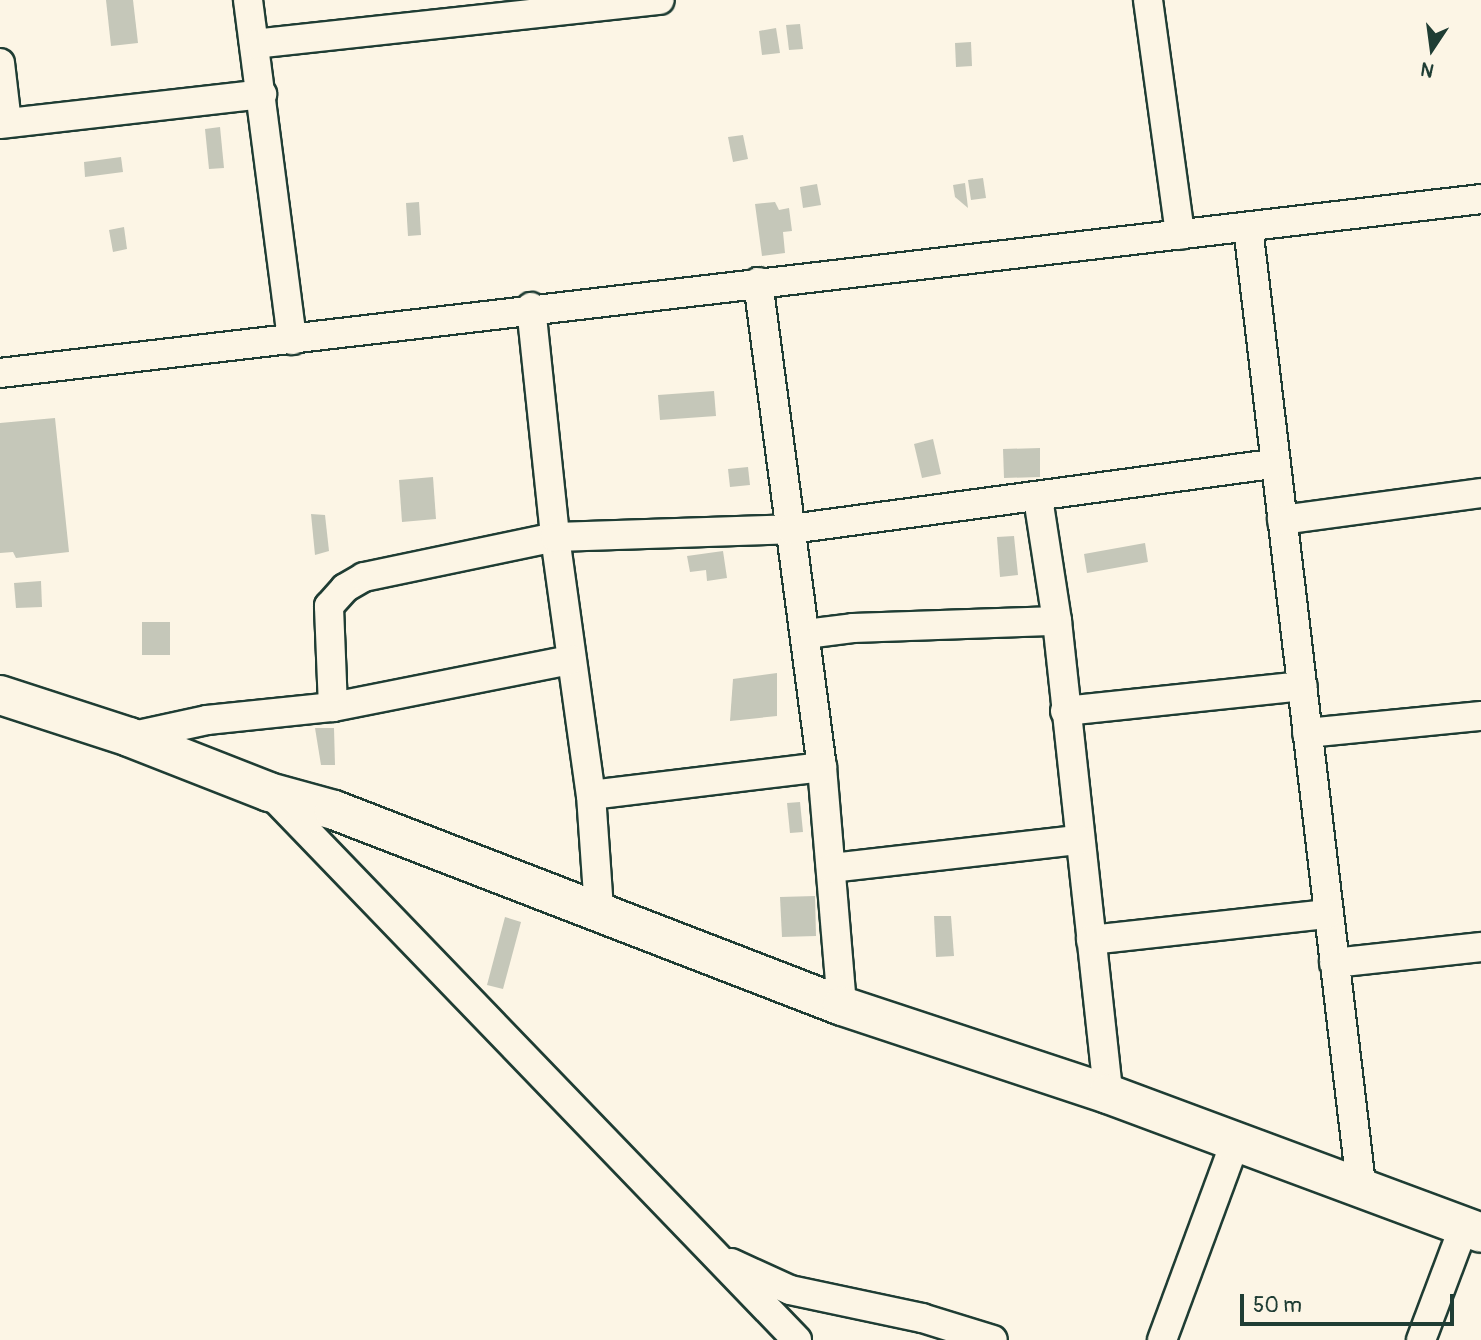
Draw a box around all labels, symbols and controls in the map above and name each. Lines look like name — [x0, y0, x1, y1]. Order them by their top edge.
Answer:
north arrow — [1397, 14, 1467, 84]
text: N — [1418, 56, 1436, 83]
scale bar — [1243, 1280, 1456, 1324]
text: 50 m — [1253, 1292, 1302, 1319]

